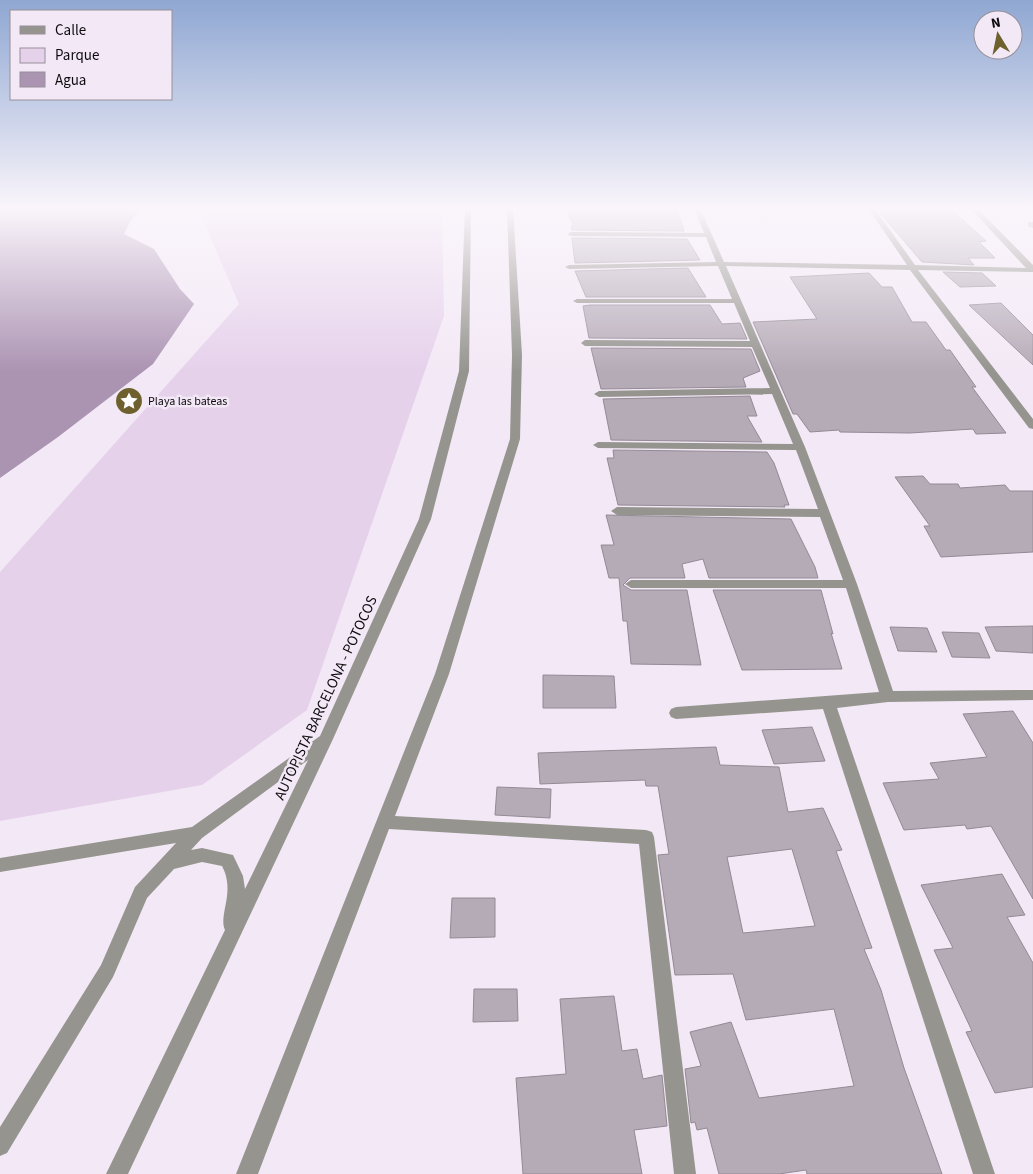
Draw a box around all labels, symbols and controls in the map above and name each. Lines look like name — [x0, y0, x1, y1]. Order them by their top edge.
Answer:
legend — [10, 10, 172, 100]
north arrow — [973, 10, 1023, 60]
text: N — [990, 13, 1002, 34]
text: Calle — [55, 20, 86, 41]
text: Parque — [55, 45, 99, 66]
text: Agua — [55, 70, 86, 91]
place icon: Playa las bateas — [114, 386, 144, 416]
place label: Playa las bateas — [148, 393, 227, 410]
street label: AUTOPISTA BARCELONA - POTOCOS — [269, 592, 383, 804]

